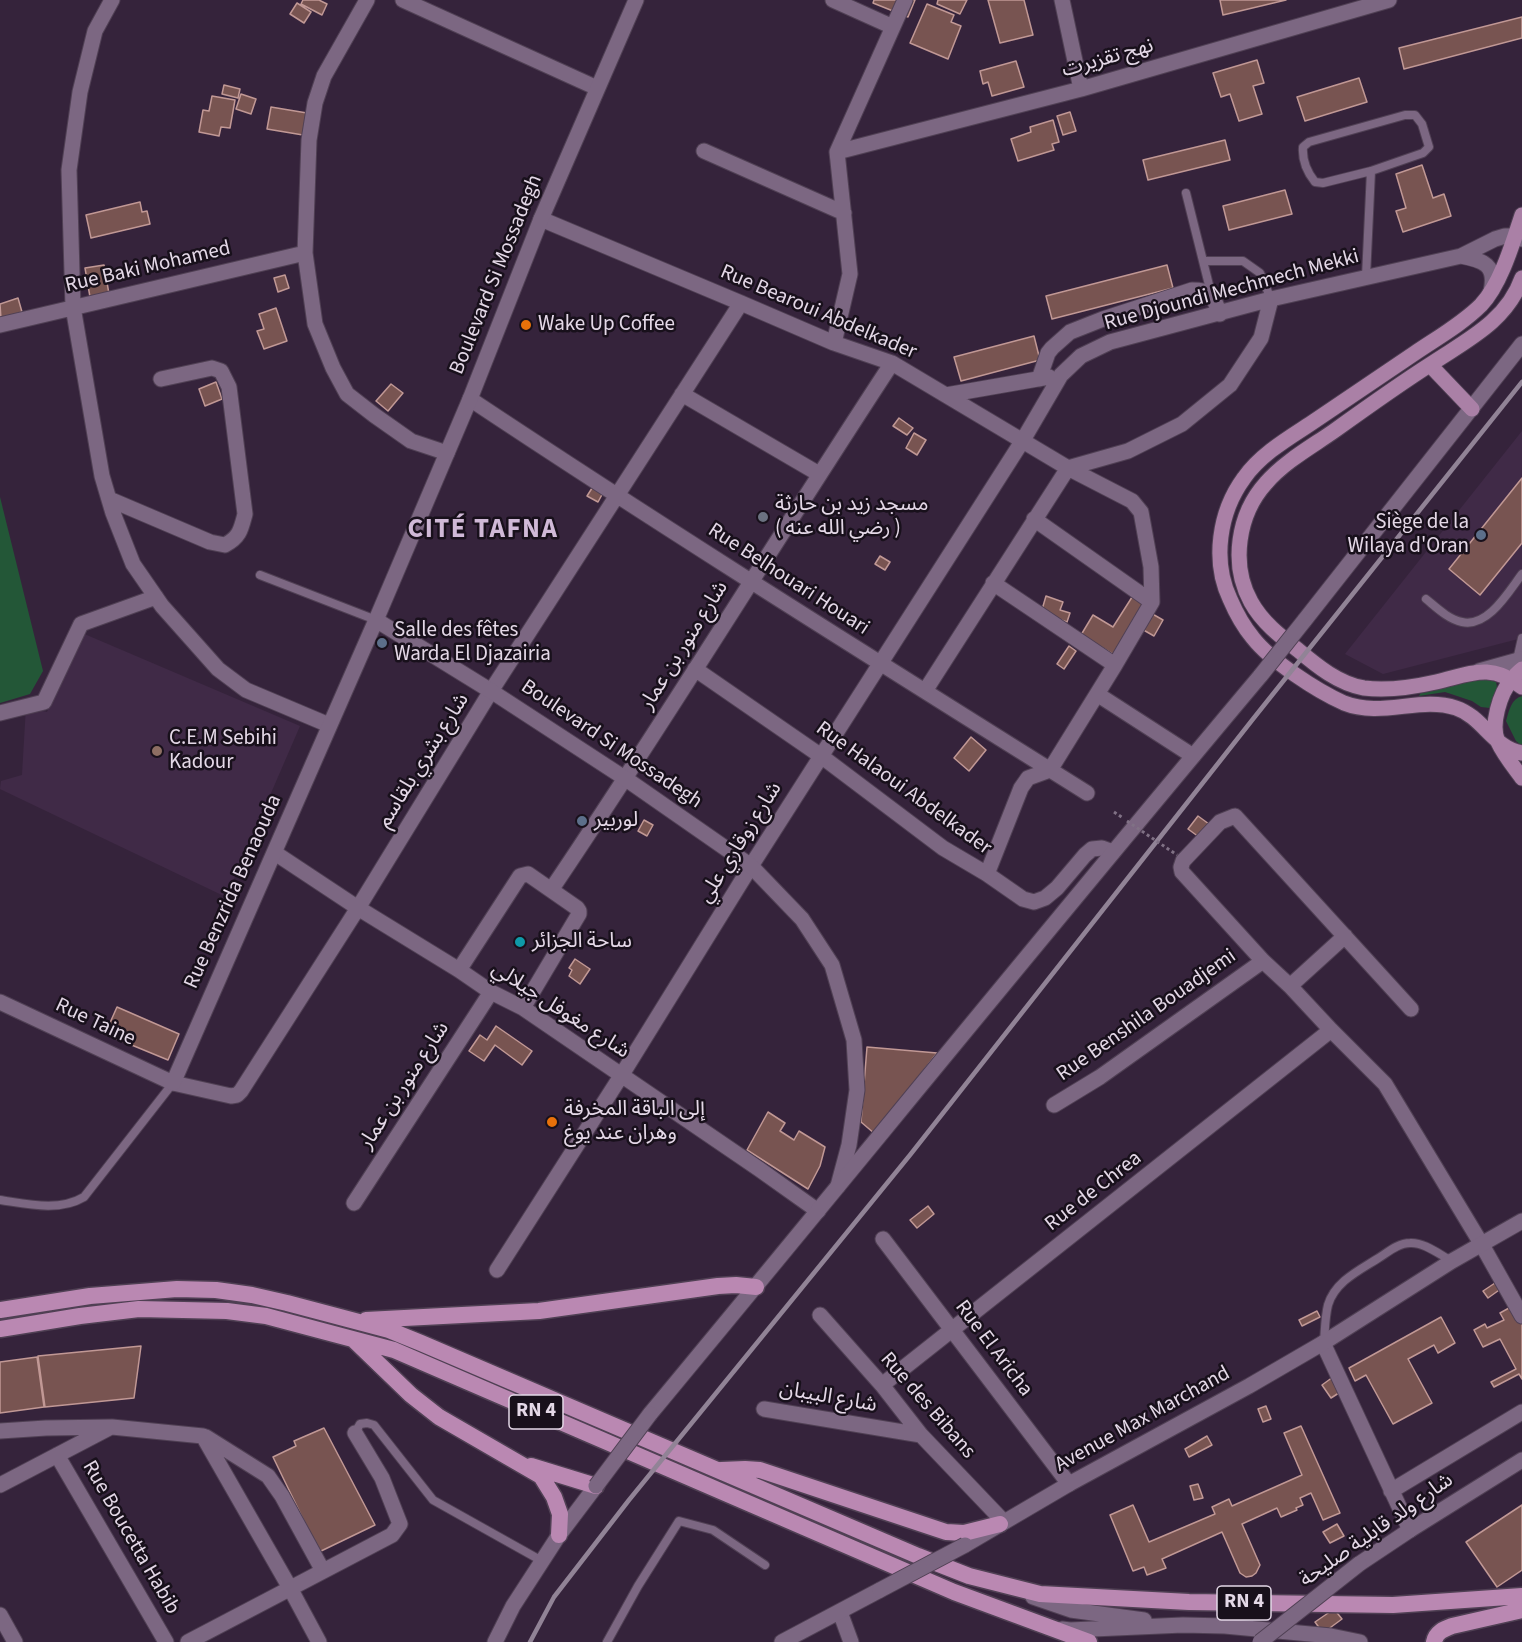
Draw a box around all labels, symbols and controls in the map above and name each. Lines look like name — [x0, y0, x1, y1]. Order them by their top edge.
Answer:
street label: نهج تقزيرت — [1059, 34, 1157, 84]
street label: Boulevard Si Mossadegh — [445, 171, 549, 379]
street label: Rue Baki Mohamed — [63, 237, 233, 299]
street label: Rue Djoundi Mechmech Mekki — [1102, 245, 1362, 337]
street label: Rue Bearoui Abdelkader — [716, 260, 920, 366]
place label: Wake Up Coffee — [538, 312, 675, 338]
marker: Wake Up Coffee — [519, 318, 533, 332]
place label: مسجد زيد بن حارثة ( رضي الله عنه ) — [775, 492, 929, 542]
marker: مسجد زيد بن حارثة ( رضي الله عنه ) — [756, 510, 770, 524]
place label: Siège de la Wilaya d'Oran — [1348, 510, 1469, 560]
district label: CITÉ TAFNA — [407, 515, 559, 547]
street label: Rue Belhouari Houari — [703, 518, 873, 642]
marker: Siège de la Wilaya d'Oran — [1474, 528, 1488, 542]
street label: شارع منور بن عمار — [635, 577, 735, 715]
place label: Salle des fêtes Warda El Djazairia — [394, 618, 551, 668]
marker: Salle des fêtes Warda El Djazairia — [375, 636, 389, 650]
street label: Boulevard Si Mossadegh — [516, 675, 706, 815]
street label: شارع بشري بلقاسم — [373, 689, 475, 833]
street label: Rue Halaoui Abdelkader — [810, 717, 996, 861]
place label: C.E.M Sebihi Kadour — [169, 726, 277, 776]
marker: C.E.M Sebihi Kadour — [150, 744, 164, 758]
street label: شارع زوقاري علي — [694, 778, 788, 908]
street label: Rue Benzrida Benaouda — [180, 791, 288, 993]
place label: لوربير — [594, 808, 638, 834]
marker: لوربير — [575, 814, 589, 828]
place label: ساحة الجزائر — [532, 929, 632, 955]
marker: ساحة الجزائر — [513, 935, 527, 949]
street label: Rue Benshila Bouadjemi — [1052, 944, 1242, 1088]
street label: شارع مغوفل جيلالي — [486, 957, 634, 1065]
street label: Rue Taine — [51, 994, 139, 1052]
street label: شارع منور بن عمار — [354, 1018, 456, 1154]
place label: إلى الباقة المخرفة وهران عند يوغ — [564, 1097, 705, 1147]
marker: إلى الباقة المخرفة وهران عند يوغ — [545, 1115, 559, 1129]
street label: Rue de Chrea — [1041, 1147, 1147, 1237]
street label: Rue El Aricha — [949, 1296, 1037, 1402]
street label: Rue des Bibans — [874, 1348, 980, 1464]
street label: Avenue Max Marchand — [1051, 1361, 1235, 1479]
street label: شارع البيبان — [777, 1377, 879, 1419]
road number: RN 4 — [509, 1395, 563, 1429]
street label: Rue Boucetta Habib — [76, 1457, 184, 1619]
street label: شارع ولد قابلية صليحة — [1295, 1469, 1459, 1593]
road number: RN 4 — [1217, 1586, 1271, 1620]

